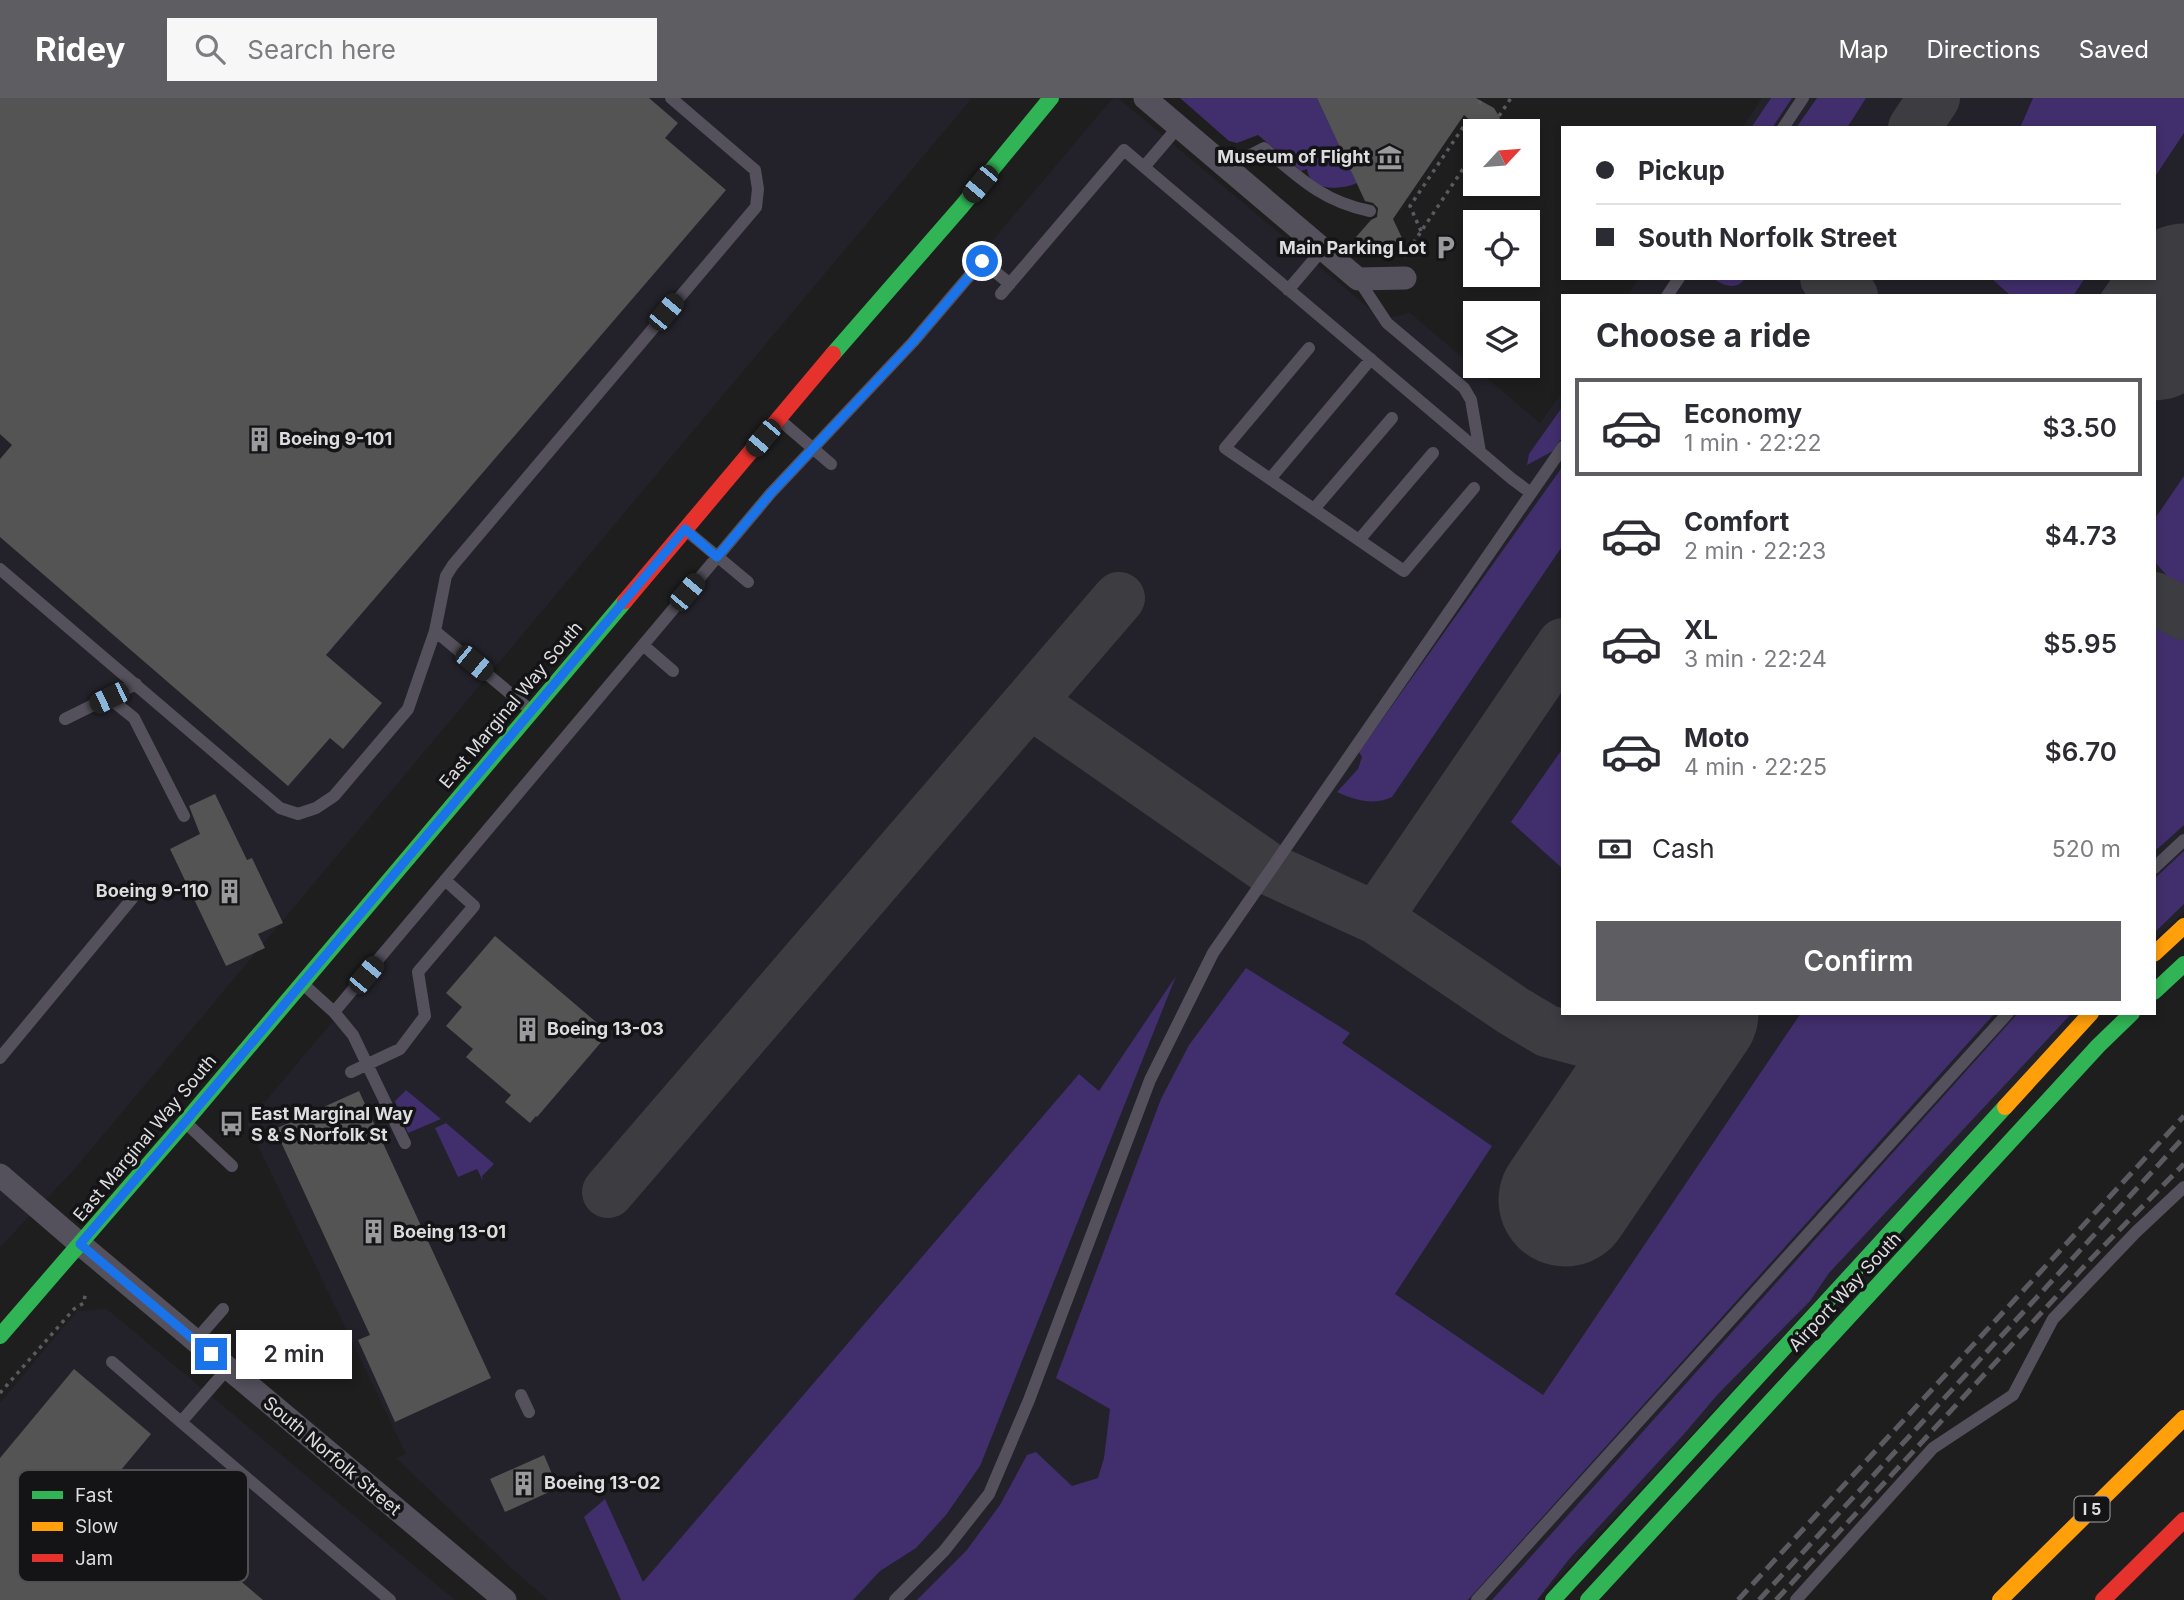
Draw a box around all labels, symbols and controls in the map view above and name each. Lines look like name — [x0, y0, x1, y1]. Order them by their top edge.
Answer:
search box — [167, 18, 657, 81]
text: Ridey — [35, 29, 125, 69]
icon: search — [191, 30, 229, 68]
text: Search here — [247, 34, 396, 65]
text: Map — [1839, 35, 1888, 64]
text: Directions — [1926, 35, 2041, 64]
text: Saved — [2079, 35, 2149, 64]
north arrow — [1463, 119, 1540, 196]
map controls — [1463, 119, 1540, 378]
museum icon: Museum of Flight — [1376, 143, 1404, 171]
place label: Museum of Flight — [1217, 146, 1370, 167]
text: Pickup — [1638, 155, 1725, 186]
car — [959, 161, 1002, 207]
button: locate — [1463, 210, 1540, 287]
text: South Norfolk Street — [1638, 222, 1897, 253]
parking icon: Main Parking Lot — [1432, 234, 1460, 262]
place label: Main Parking Lot — [1279, 237, 1426, 258]
route start — [966, 245, 998, 277]
car — [645, 289, 688, 335]
button: layers — [1463, 301, 1540, 378]
text: Choose a ride — [1596, 316, 1811, 355]
icon: car — [1600, 396, 1663, 459]
text: Economy — [1684, 398, 1802, 429]
text: $3.50 — [2043, 412, 2117, 443]
car — [742, 415, 785, 461]
building icon: Boeing 9-101 — [245, 425, 273, 453]
place label: Boeing 9-101 — [279, 428, 392, 449]
text: 1 min · 22:22 — [1684, 429, 1821, 457]
icon: car — [1600, 504, 1663, 567]
text: Comfort — [1684, 506, 1789, 537]
text: $4.73 — [2045, 520, 2117, 551]
text: 2 min · 22:23 — [1684, 537, 1826, 565]
car — [666, 569, 709, 615]
icon: car — [1600, 612, 1663, 675]
text: XL — [1684, 614, 1718, 645]
street label: East Marginal Way South — [435, 617, 587, 792]
text: $5.95 — [2043, 628, 2117, 659]
car — [452, 642, 497, 684]
text: 3 min · 22:24 — [1684, 645, 1827, 673]
car — [86, 679, 133, 717]
icon: car — [1600, 720, 1663, 783]
text: Moto — [1684, 722, 1749, 753]
text: $6.70 — [2045, 736, 2117, 767]
text: 4 min · 22:25 — [1684, 753, 1827, 781]
icon: cash — [1596, 830, 1634, 868]
text: Cash — [1652, 833, 1715, 864]
text: 520 m — [2052, 835, 2121, 863]
building icon: Boeing 9-110 — [215, 877, 243, 905]
place label: Boeing 9-110 — [96, 880, 209, 901]
button: Confirm — [1596, 921, 2121, 1001]
car — [345, 952, 388, 998]
building icon: Boeing 13-03 — [513, 1015, 541, 1043]
place label: Boeing 13-03 — [547, 1018, 664, 1039]
street label: East Marginal Way South — [69, 1050, 221, 1225]
place label: East Marginal Way S & S Norfolk St — [251, 1103, 413, 1145]
bus stop icon: East Marginal Way S & S Norfolk St — [217, 1110, 245, 1138]
building icon: Boeing 13-01 — [359, 1218, 387, 1246]
place label: Boeing 13-01 — [393, 1221, 506, 1242]
street label: Airport Way South — [1784, 1228, 1905, 1356]
callout: 2 min — [235, 1330, 351, 1378]
route end — [195, 1338, 227, 1370]
text: 2 min — [264, 1340, 324, 1368]
street label: South Norfolk Street — [259, 1392, 405, 1519]
building icon: Boeing 13-02 — [510, 1469, 538, 1497]
legend — [18, 1470, 248, 1582]
place label: Boeing 13-02 — [544, 1472, 661, 1493]
text: Fast — [75, 1484, 113, 1507]
road number: I 5 — [2074, 1497, 2110, 1522]
text: Slow — [75, 1515, 118, 1538]
text: Jam — [75, 1547, 113, 1570]

